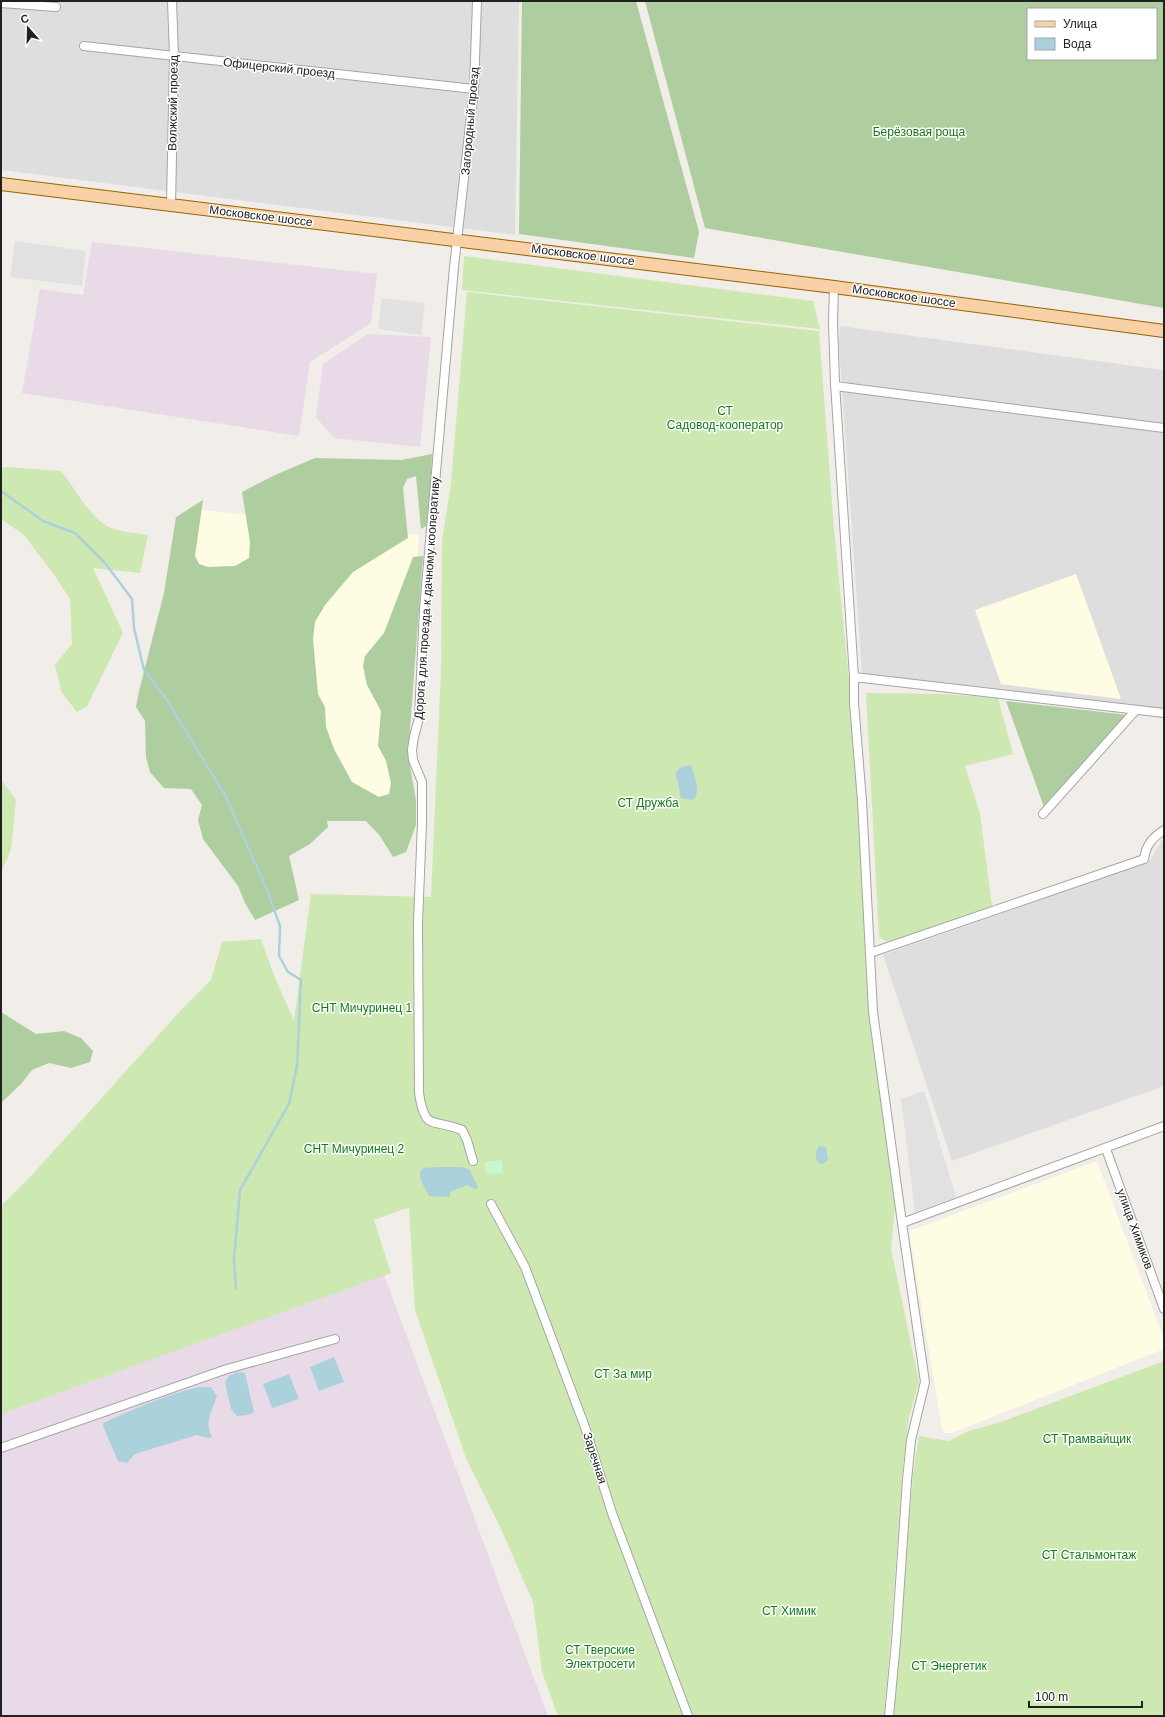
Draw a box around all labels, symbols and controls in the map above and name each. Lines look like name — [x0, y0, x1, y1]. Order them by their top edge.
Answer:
north arrow — [8, 8, 48, 48]
legend — [1027, 8, 1157, 60]
text: С — [19, 12, 30, 26]
text: Улица — [1063, 17, 1097, 31]
text: Вода — [1063, 37, 1091, 51]
street label: Волжский проезд — [165, 55, 181, 151]
street label: Офицерский проезд — [222, 55, 336, 81]
street label: Загородный проезд — [458, 66, 482, 176]
park label: Берёзовая роща — [873, 125, 966, 139]
street label: Московское шоссе — [208, 203, 314, 229]
street label: Московское шоссе — [530, 242, 636, 268]
street label: Московское шоссе — [851, 282, 957, 310]
park label: СТ Садовод-кооператор — [667, 404, 784, 432]
street label: Дорога для проезда к дачному кооперативу — [412, 476, 442, 720]
park label: СТ Дружба — [617, 796, 679, 810]
park label: СНТ Мичуринец 1 — [312, 1001, 413, 1015]
park label: СНТ Мичуринец 2 — [304, 1142, 405, 1156]
street label: улица Химиков — [1114, 1187, 1156, 1271]
park label: СТ За мир — [594, 1367, 652, 1381]
street label: Заречная — [580, 1431, 610, 1485]
park label: СТ Трамвайщик — [1043, 1432, 1132, 1446]
park label: СТ Стальмонтаж — [1042, 1548, 1136, 1562]
park label: СТ Химик — [762, 1604, 817, 1618]
park label: СТ Тверские Электросети — [565, 1643, 635, 1671]
park label: СТ Энергетик — [911, 1659, 987, 1673]
scale bar — [1029, 1683, 1142, 1709]
text: 100 m — [1035, 1690, 1068, 1704]

